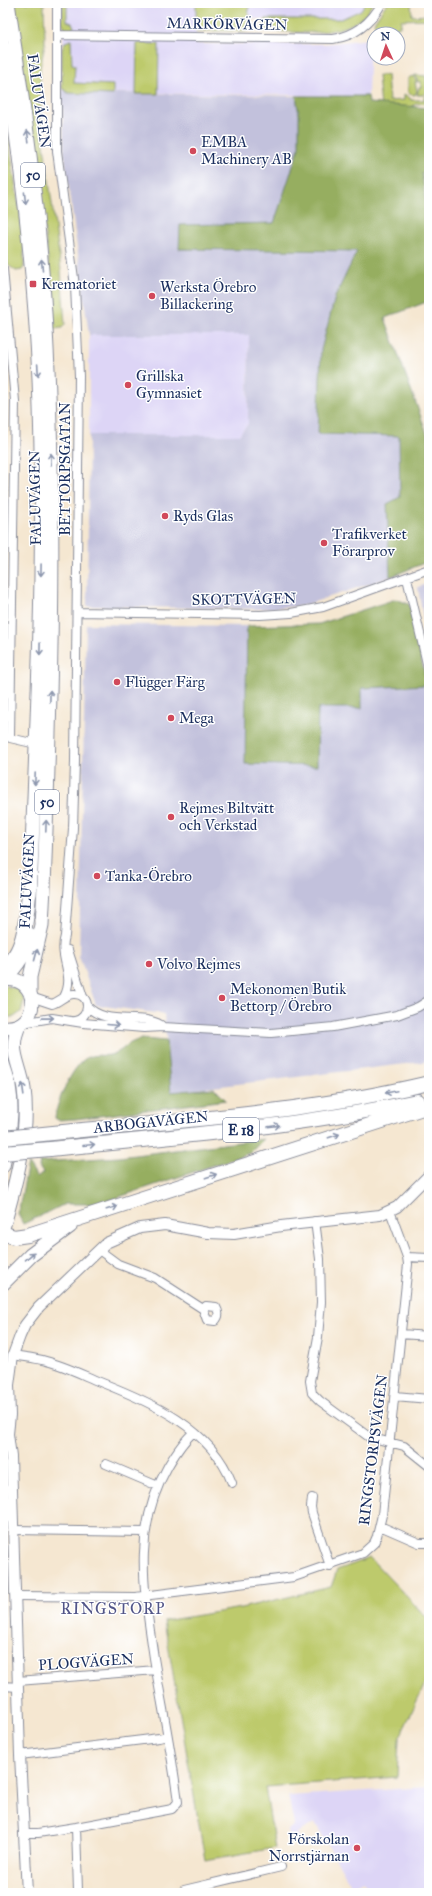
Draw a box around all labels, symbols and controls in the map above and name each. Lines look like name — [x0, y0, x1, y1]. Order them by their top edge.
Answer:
street label: MARKÖRVÄGEN — [166, 13, 288, 34]
north arrow — [366, 26, 406, 66]
text: N — [380, 30, 391, 43]
street label: FALUVÄGEN — [23, 53, 55, 150]
one-way arrow — [24, 130, 31, 143]
place label: EMBA Machinery AB — [201, 133, 292, 168]
marker: EMBA Machinery AB — [188, 146, 198, 156]
road number: 50 — [21, 163, 45, 187]
one-way arrow — [21, 191, 29, 204]
one-way arrow — [38, 259, 45, 272]
place label: Krematoriet — [41, 275, 117, 293]
place label: Werksta Örebro Billackering — [160, 277, 257, 313]
marker: Krematoriet — [28, 279, 38, 289]
marker: Werksta Örebro Billackering — [147, 291, 157, 301]
one-way arrow — [35, 363, 42, 376]
place label: Grillska Gymnasiet — [136, 367, 203, 402]
marker: Grillska Gymnasiet — [123, 380, 133, 390]
street label: BETTORPSGATAN — [56, 402, 74, 536]
street label: FALUVÄGEN — [25, 450, 45, 546]
one-way arrow — [47, 453, 55, 466]
place label: Ryds Glas — [173, 507, 233, 525]
marker: Ryds Glas — [160, 511, 170, 521]
place label: Trafikverket Förarprov — [332, 525, 407, 560]
marker: Trafikverket Förarprov — [319, 538, 329, 548]
one-way arrow — [37, 563, 45, 576]
street label: SKOTTVÄGEN — [191, 589, 297, 609]
one-way arrow — [36, 642, 43, 655]
place label: Flügger Färg — [125, 673, 206, 691]
marker: Flügger Färg — [112, 677, 122, 687]
one-way arrow — [47, 690, 54, 703]
place label: Mega — [179, 709, 215, 727]
marker: Mega — [166, 713, 176, 723]
one-way arrow — [31, 772, 39, 785]
road number: 50 — [35, 790, 59, 814]
place label: Rejmes Biltvätt och Verkstad — [179, 799, 275, 834]
marker: Rejmes Biltvätt och Verkstad — [166, 812, 176, 822]
one-way arrow — [43, 820, 50, 833]
street label: FALUVÄGEN — [16, 833, 38, 929]
place label: Tanka-Örebro — [105, 866, 192, 885]
marker: Tanka-Örebro — [92, 871, 102, 881]
one-way arrow — [33, 949, 40, 962]
place label: Volvo Rejmes — [156, 955, 241, 973]
marker: Volvo Rejmes — [144, 959, 154, 969]
place label: Mekonomen Butik Bettorp / Örebro — [230, 980, 346, 1015]
marker: Mekonomen Butik Bettorp / Örebro — [217, 993, 227, 1003]
one-way arrow — [41, 1015, 54, 1022]
one-way arrow — [106, 1022, 119, 1029]
one-way arrow — [19, 1083, 27, 1096]
one-way arrow — [385, 1088, 398, 1096]
street label: ARBOGAVÄGEN — [92, 1107, 210, 1137]
road number: E 18 — [223, 1118, 259, 1142]
one-way arrow — [267, 1122, 280, 1130]
one-way arrow — [327, 1132, 340, 1139]
one-way arrow — [82, 1141, 95, 1149]
one-way arrow — [204, 1172, 216, 1180]
one-way arrow — [106, 1204, 119, 1211]
one-way arrow — [25, 1251, 36, 1260]
street label: RINGSTORPSVÄGEN — [355, 1373, 391, 1527]
district label: RINGSTORP — [61, 1599, 165, 1618]
street label: PLOGVÄGEN — [38, 1650, 135, 1674]
place label: Förskolan Norrstjärnan — [269, 1830, 349, 1865]
marker: Förskolan Norrstjärnan — [352, 1843, 362, 1853]

